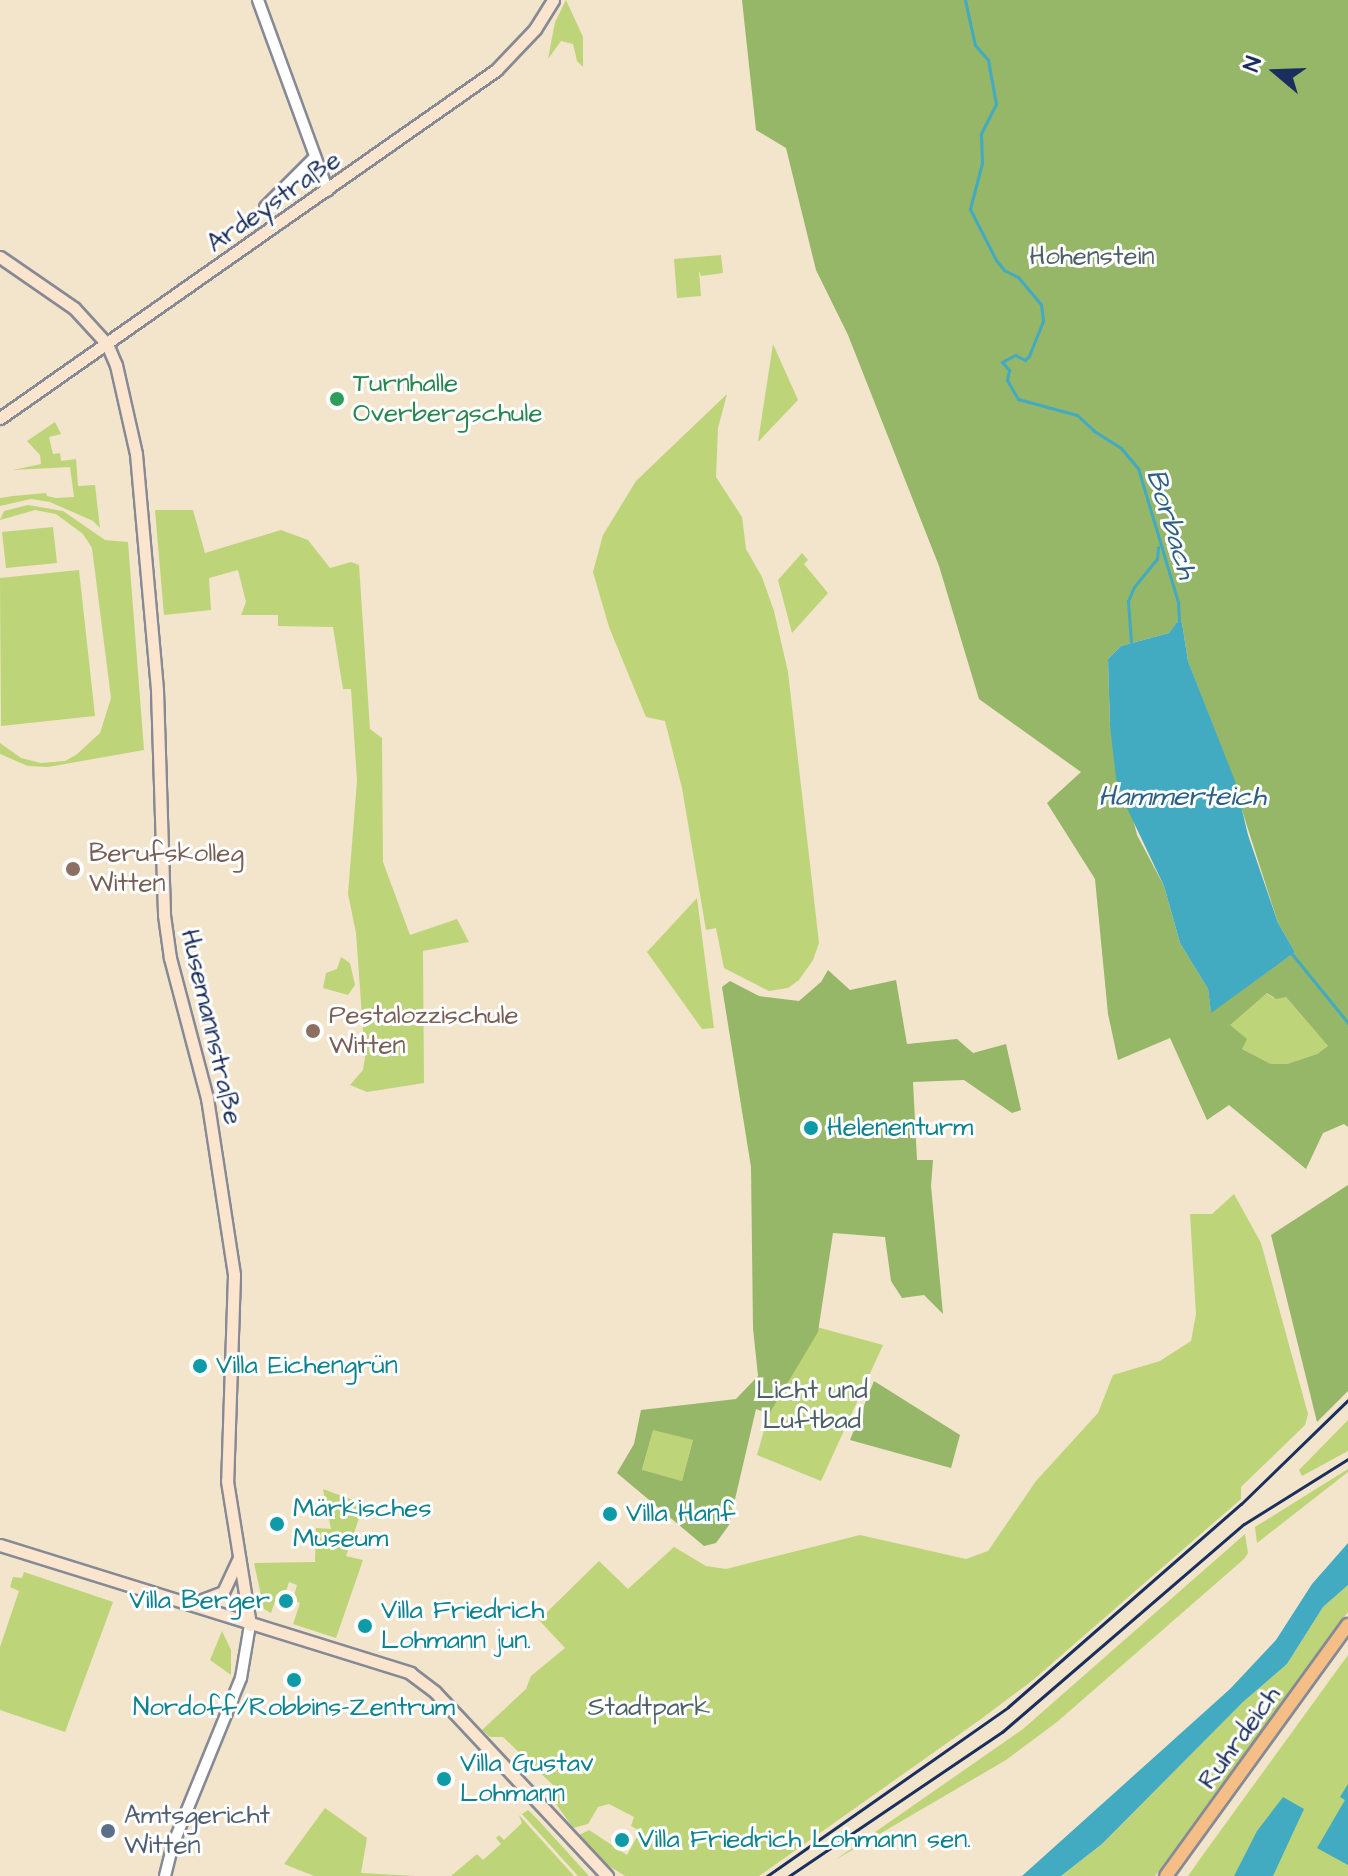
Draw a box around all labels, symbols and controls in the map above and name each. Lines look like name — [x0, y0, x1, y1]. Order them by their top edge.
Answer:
north arrow — [1236, 32, 1316, 112]
text: N — [1236, 52, 1270, 76]
street label: Ardeystraße — [201, 144, 347, 260]
park label: Hohenstein — [1030, 241, 1154, 273]
place label: Turnhalle Overbergschule — [353, 368, 542, 430]
marker: Turnhalle Overbergschule — [328, 390, 346, 408]
water label: Borbach — [1138, 465, 1204, 583]
water label: Hammerteich — [1098, 780, 1266, 814]
place label: Berufskolleg Witten — [89, 838, 244, 900]
marker: Berufskolleg Witten — [64, 860, 82, 878]
street label: Husemannstraße — [173, 926, 249, 1128]
place label: Pestalozzischule Witten — [329, 1000, 519, 1062]
marker: Pestalozzischule Witten — [304, 1022, 322, 1040]
place label: Helenenturm — [827, 1112, 973, 1144]
marker: Helenenturm — [802, 1119, 820, 1137]
place label: Villa Eichengrün — [216, 1350, 398, 1382]
marker: Villa Eichengrün — [191, 1357, 209, 1375]
park label: Licht und Luftbad — [756, 1375, 868, 1436]
place label: Märkisches Museum — [293, 1493, 431, 1554]
place label: Villa Hanf — [626, 1498, 735, 1530]
marker: Villa Hanf — [601, 1505, 619, 1523]
marker: Märkisches Museum — [268, 1515, 286, 1533]
place label: Villa Berger — [129, 1585, 270, 1617]
marker: Villa Berger — [277, 1592, 295, 1610]
place label: Villa Friedrich Lohmann jun. — [381, 1595, 544, 1656]
marker: Villa Friedrich Lohmann jun. — [356, 1617, 374, 1635]
marker: Nordoff/Robbins-Zentrum — [285, 1671, 303, 1689]
street label: Ruhrdeich — [1192, 1680, 1288, 1796]
place label: Nordoff/Robbins-Zentrum — [133, 1692, 455, 1724]
park label: Stadtpark — [588, 1692, 710, 1724]
place label: Villa Gustav Lohmann — [460, 1748, 594, 1810]
marker: Villa Gustav Lohmann — [435, 1770, 453, 1788]
place label: Amtsgericht Witten — [124, 1800, 270, 1862]
marker: Amtsgericht Witten — [99, 1822, 117, 1840]
place label: Villa Friedrich Lohmann sen. — [638, 1824, 971, 1856]
marker: Villa Friedrich Lohmann sen. — [613, 1831, 631, 1849]

